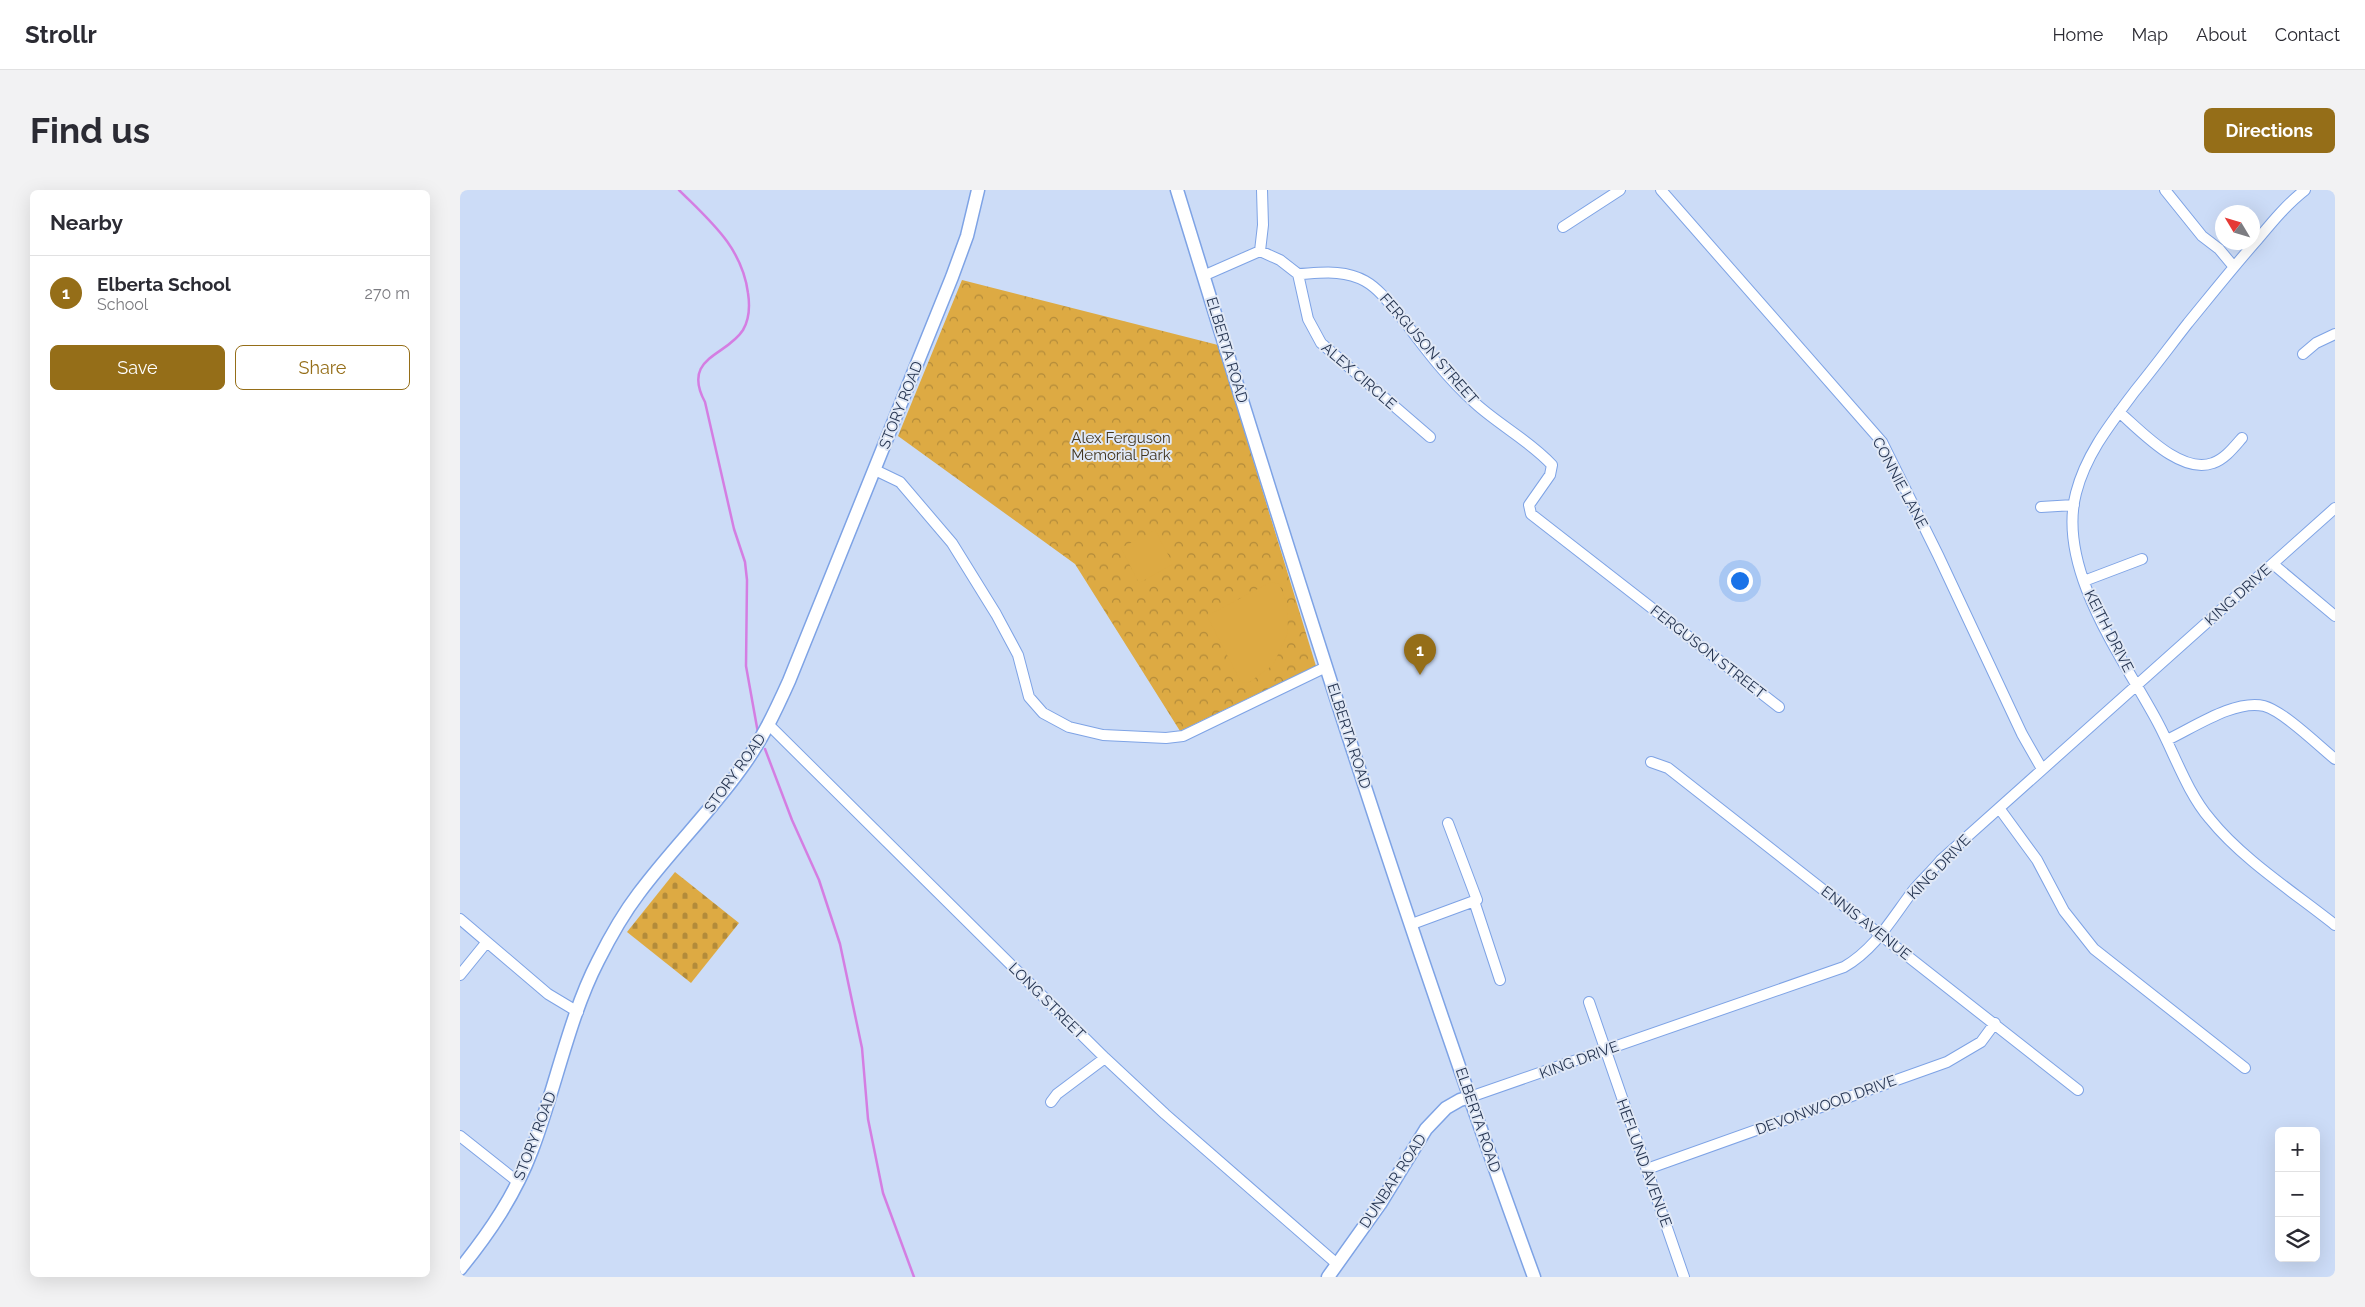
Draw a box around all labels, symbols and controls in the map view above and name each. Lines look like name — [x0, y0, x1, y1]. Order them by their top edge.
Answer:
text: Strollr — [25, 20, 97, 49]
text: Home — [2052, 24, 2103, 45]
text: Map — [2131, 24, 2168, 45]
text: About — [2196, 24, 2247, 45]
text: Contact — [2275, 24, 2340, 45]
button: Directions — [2204, 108, 2335, 153]
text: Find us — [30, 110, 150, 151]
north arrow — [2215, 205, 2260, 250]
text: Nearby — [50, 210, 123, 235]
text: Elberta School — [97, 273, 231, 295]
text: 1 — [62, 284, 70, 303]
text: 270 m — [365, 284, 410, 303]
street label: FERGUSON STREET — [1376, 290, 1482, 408]
text: School — [97, 295, 148, 314]
street label: ELBERTA ROAD — [1202, 295, 1252, 405]
street label: ALEX CIRCLE — [1318, 339, 1400, 413]
button: Save — [50, 345, 225, 390]
button: Share — [235, 345, 410, 390]
street label: STORY ROAD — [875, 358, 927, 452]
park label: Alex Ferguson Memorial Park — [1071, 429, 1171, 464]
street label: CONNIE LANE — [1868, 434, 1932, 532]
street label: KING DRIVE — [2201, 561, 2275, 629]
your location — [1727, 568, 1753, 594]
street label: KEITH DRIVE — [2081, 587, 2137, 675]
street label: FERGUSON STREET — [1647, 601, 1769, 703]
pin: 1 — [1404, 634, 1436, 675]
street label: ELBERTA ROAD — [1323, 681, 1375, 791]
street label: STORY ROAD — [700, 730, 770, 816]
street label: KING DRIVE — [1904, 831, 1974, 903]
street label: ENNIS AVENUE — [1817, 882, 1915, 964]
street label: LONG STREET — [1005, 959, 1089, 1043]
street label: KING DRIVE — [1537, 1037, 1621, 1083]
street label: ELBERTA ROAD — [1452, 1065, 1504, 1175]
street label: DEVONWOOD DRIVE — [1753, 1071, 1899, 1139]
street label: STORY ROAD — [510, 1089, 560, 1183]
street label: HEFLUND AVENUE — [1612, 1097, 1676, 1229]
map controls — [2275, 1127, 2320, 1262]
button: + — [2275, 1127, 2320, 1172]
street label: DUNBAR ROAD — [1356, 1130, 1430, 1231]
button: − — [2275, 1172, 2320, 1217]
button: layers — [2275, 1217, 2320, 1262]

